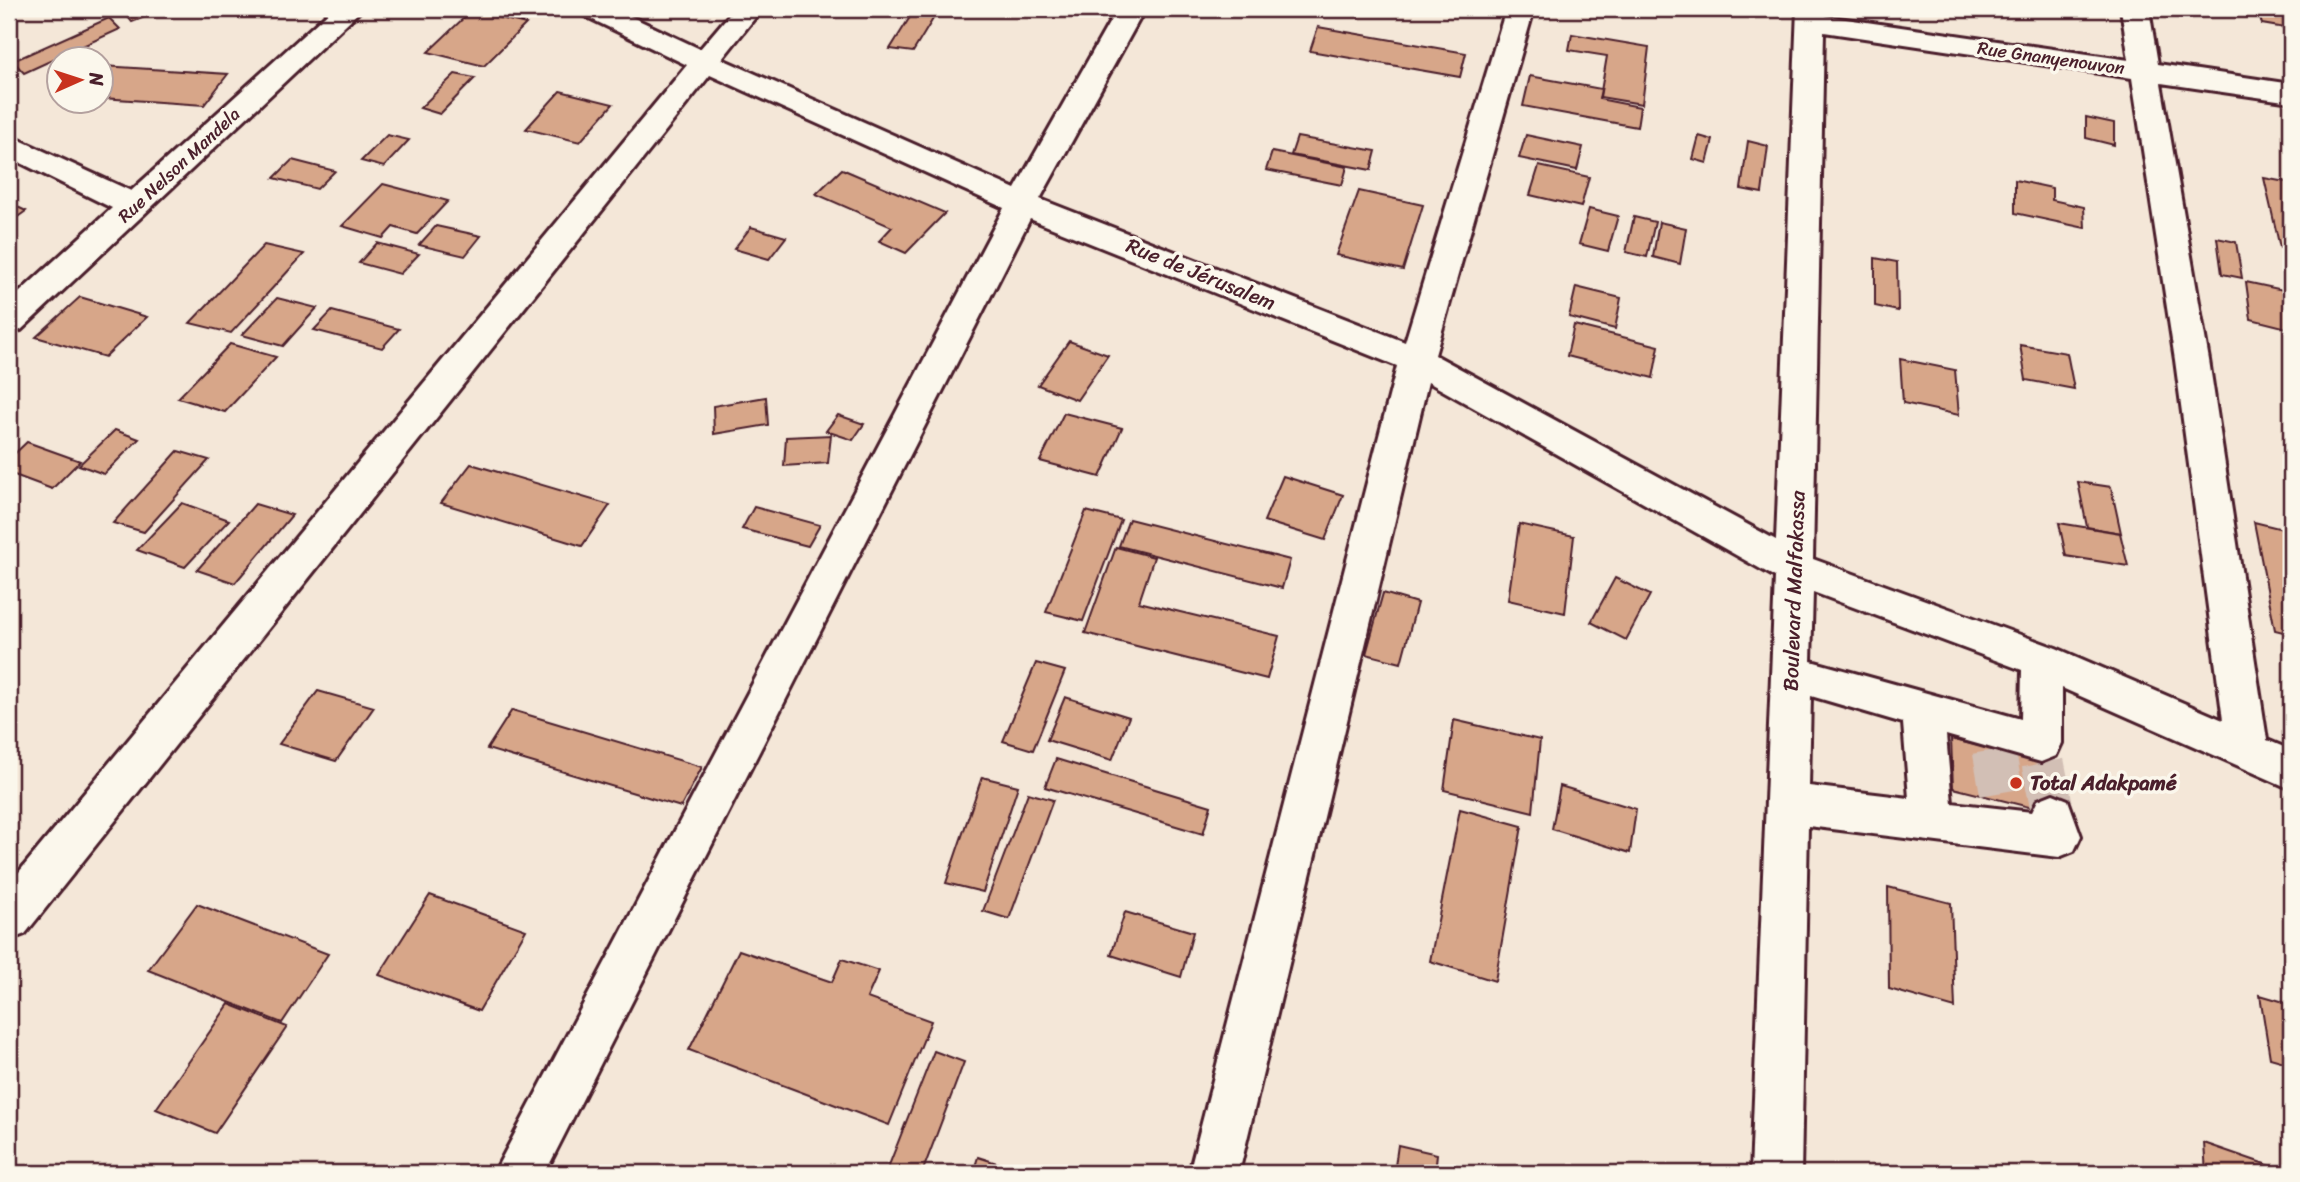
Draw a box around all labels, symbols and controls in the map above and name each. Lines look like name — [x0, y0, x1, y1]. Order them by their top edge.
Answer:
street label: Rue Gnanyenouvon — [1975, 32, 2127, 84]
north arrow — [46, 46, 116, 116]
text: N — [80, 71, 113, 87]
street label: Rue Nelson Mandela — [110, 99, 248, 231]
street label: Rue de Jérusalem — [1120, 227, 1282, 321]
street label: Boulevard Malfakassa — [1772, 490, 1817, 692]
place label: Total Adakpamé — [2030, 764, 2177, 802]
marker: Total Adakpamé — [2008, 775, 2024, 791]

